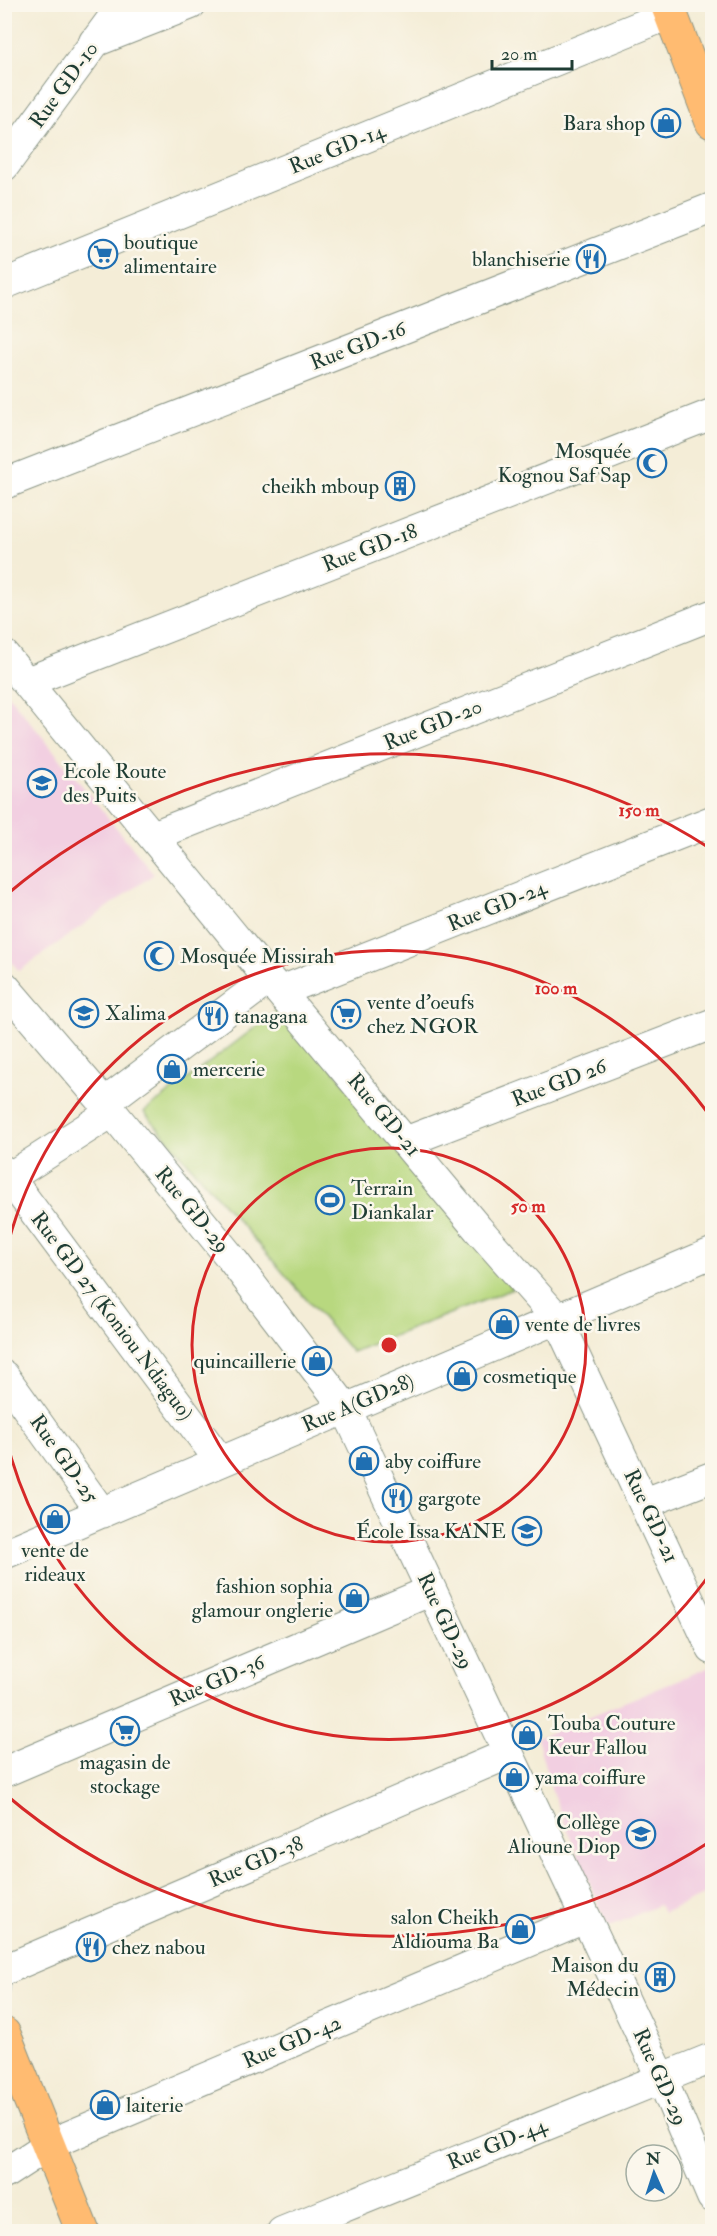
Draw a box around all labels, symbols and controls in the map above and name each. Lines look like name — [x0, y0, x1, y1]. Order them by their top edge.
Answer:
scale bar — [492, 33, 572, 71]
street label: Rue GD-10 — [23, 36, 105, 134]
text: 20 m — [501, 43, 537, 66]
shop icon: Bara shop — [650, 107, 682, 139]
place label: Bara shop — [563, 110, 645, 137]
street label: Rue GD-14 — [285, 117, 391, 180]
place label: boutique alimentaire — [124, 229, 217, 280]
supermarket icon: boutique alimentaire — [87, 238, 119, 270]
restaurant icon: blanchiserie — [575, 243, 607, 275]
place label: blanchiserie — [472, 246, 570, 273]
street label: Rue GD-16 — [306, 315, 411, 377]
place label: Mosquée Kognou Saf Sap — [498, 438, 631, 489]
mosque icon: Mosquée Kognou Saf Sap — [636, 447, 668, 479]
building icon: cheikh mboup — [384, 470, 416, 502]
place label: cheikh mboup — [262, 473, 379, 500]
street label: Rue GD-18 — [319, 517, 422, 578]
street label: Rue GD-20 — [380, 693, 486, 757]
place label: Ecole Route des Puits — [63, 758, 167, 809]
school or university icon: Ecole Route des Puits — [26, 767, 58, 799]
text: 150 m — [618, 799, 661, 822]
street label: Rue GD-24 — [444, 873, 552, 938]
mosque icon: Mosquée Missirah — [143, 940, 175, 972]
place label: Mosquée Missirah — [180, 943, 334, 970]
text: 100 m — [535, 977, 578, 1000]
place label: vente d'oeufs chez NGOR — [366, 989, 479, 1040]
school or university icon: Xalima — [68, 997, 100, 1029]
supermarket icon: vente d'oeufs chez NGOR — [330, 998, 362, 1030]
place label: Xalima — [105, 1000, 166, 1027]
restaurant icon: tanagana — [197, 1000, 229, 1032]
place label: tanagana — [234, 1003, 308, 1030]
street label: Rue GD 26 — [508, 1052, 612, 1113]
shop icon: mercerie — [156, 1053, 188, 1085]
place label: mercerie — [193, 1056, 265, 1083]
street label: Rue GD-21 — [341, 1068, 427, 1162]
street label: Rue GD-29 — [149, 1161, 235, 1259]
place label: Terrain Diankalar — [351, 1175, 434, 1226]
sports icon: Terrain Diankalar — [314, 1184, 346, 1216]
text: 50 m — [511, 1195, 546, 1218]
street label: Rue GD 27 (Koniou Ndiaguo) — [25, 1206, 199, 1426]
shop icon: vente de livres — [488, 1308, 520, 1340]
place label: vente de livres — [524, 1311, 641, 1338]
centre of rings — [379, 1335, 399, 1355]
shop icon: quincaillerie — [301, 1345, 333, 1377]
place label: quincaillerie — [194, 1348, 296, 1375]
shop icon: cosmetique — [446, 1360, 478, 1392]
place label: cosmetique — [483, 1363, 577, 1390]
street label: Rue A(GD28) — [298, 1367, 418, 1439]
street label: Rue GD-25 — [24, 1409, 105, 1509]
shop icon: aby coiffure — [348, 1445, 380, 1477]
place label: aby coiffure — [385, 1448, 481, 1475]
street label: Rue GD-21 — [617, 1465, 685, 1567]
restaurant icon: gargote — [381, 1482, 413, 1514]
place label: gargote — [418, 1485, 481, 1512]
shop icon: vente de rideaux — [39, 1503, 71, 1535]
school or university icon: École Issa KANE — [511, 1515, 543, 1547]
place label: École Issa KANE — [356, 1518, 506, 1545]
place label: vente de rideaux — [20, 1537, 89, 1588]
street label: Rue GD-29 — [411, 1568, 479, 1674]
place label: fashion sophia glamour onglerie — [192, 1573, 333, 1624]
shop icon: fashion sophia glamour onglerie — [338, 1582, 370, 1614]
street label: Rue GD-36 — [165, 1648, 270, 1713]
place label: Touba Couture Keur Fallou — [548, 1710, 676, 1761]
supermarket icon: magasin de stockage — [109, 1715, 141, 1747]
shop icon: Touba Couture Keur Fallou — [511, 1719, 543, 1751]
place label: magasin de stockage — [79, 1749, 171, 1800]
shop icon: yama coiffure — [498, 1761, 530, 1793]
place label: yama coiffure — [535, 1764, 646, 1791]
place label: Collège Alioune Diop — [506, 1809, 620, 1860]
school or university icon: Collège Alioune Diop — [625, 1818, 657, 1850]
street label: Rue GD-38 — [204, 1830, 308, 1894]
place label: salon Cheikh Aldiouma Ba — [391, 1904, 499, 1955]
shop icon: salon Cheikh Aldiouma Ba — [504, 1913, 536, 1945]
restaurant icon: chez nabou — [75, 1931, 107, 1963]
place label: chez nabou — [112, 1934, 206, 1961]
place label: Maison du Médecin — [551, 1952, 639, 2003]
building icon: Maison du Médecin — [644, 1961, 676, 1993]
street label: Rue GD-42 — [239, 2009, 345, 2075]
street label: Rue GD-29 — [627, 2024, 693, 2130]
shop icon: laiterie — [89, 2089, 121, 2121]
place label: laiterie — [126, 2092, 183, 2119]
street label: Rue GD-44 — [443, 2111, 552, 2176]
north arrow — [624, 2143, 684, 2203]
text: N — [645, 2149, 662, 2169]

